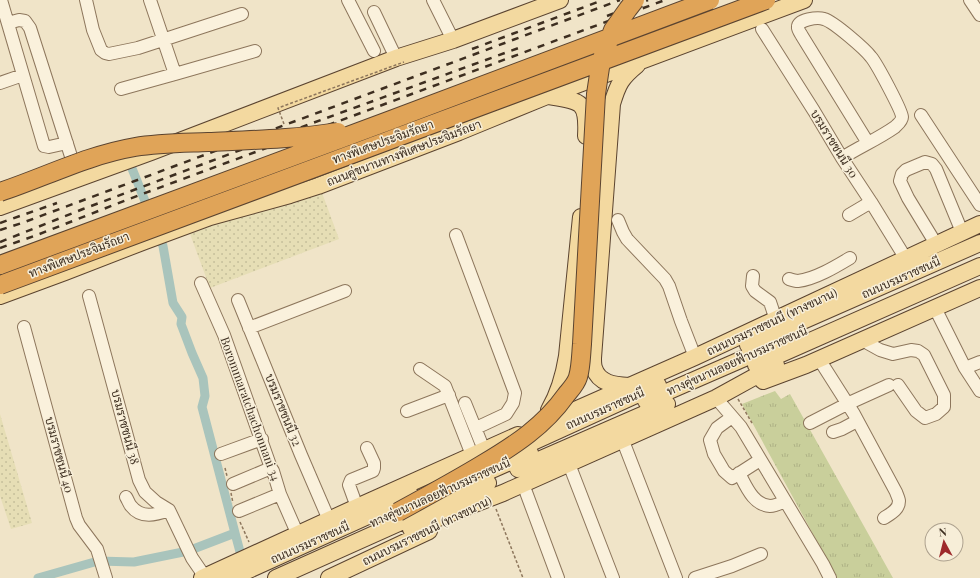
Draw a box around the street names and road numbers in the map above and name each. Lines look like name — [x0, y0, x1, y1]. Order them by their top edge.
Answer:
street label: บรมราชชนนี 30 — [807, 106, 862, 181]
street label: ถนนคู่ขนานทางพิเศษประจิมรัถยา — [324, 115, 484, 190]
street label: ทางพิเศษประจิมรัถยา — [330, 115, 435, 167]
street label: ทางพิเศษประจิมรัถยา — [26, 228, 131, 281]
street label: ถนนบรมราชชนนี — [859, 252, 943, 302]
street label: ถนนบรมราชชนนี (ทางขนาน) — [704, 284, 839, 358]
street label: ทางคู่ขนานลอยฟ้าบรมราชชนนี — [664, 322, 810, 399]
street label: Borommaratchachonnani 34 — [217, 334, 285, 483]
street label: บรมราชชนนี 32 — [262, 371, 306, 448]
street label: ถนนบรมราชชนนี — [563, 383, 647, 433]
street label: บรมราชชนนี 38 — [108, 387, 144, 466]
street label: บรมราชชนนี 40 — [42, 415, 78, 495]
street label: ทางคู่ขนานลอยฟ้าบรมราชชนนี — [367, 454, 513, 531]
street label: ถนนบรมราชชนนี (ทางขนาน) — [359, 492, 494, 568]
street label: ถนนบรมราชชนนี — [268, 517, 352, 567]

